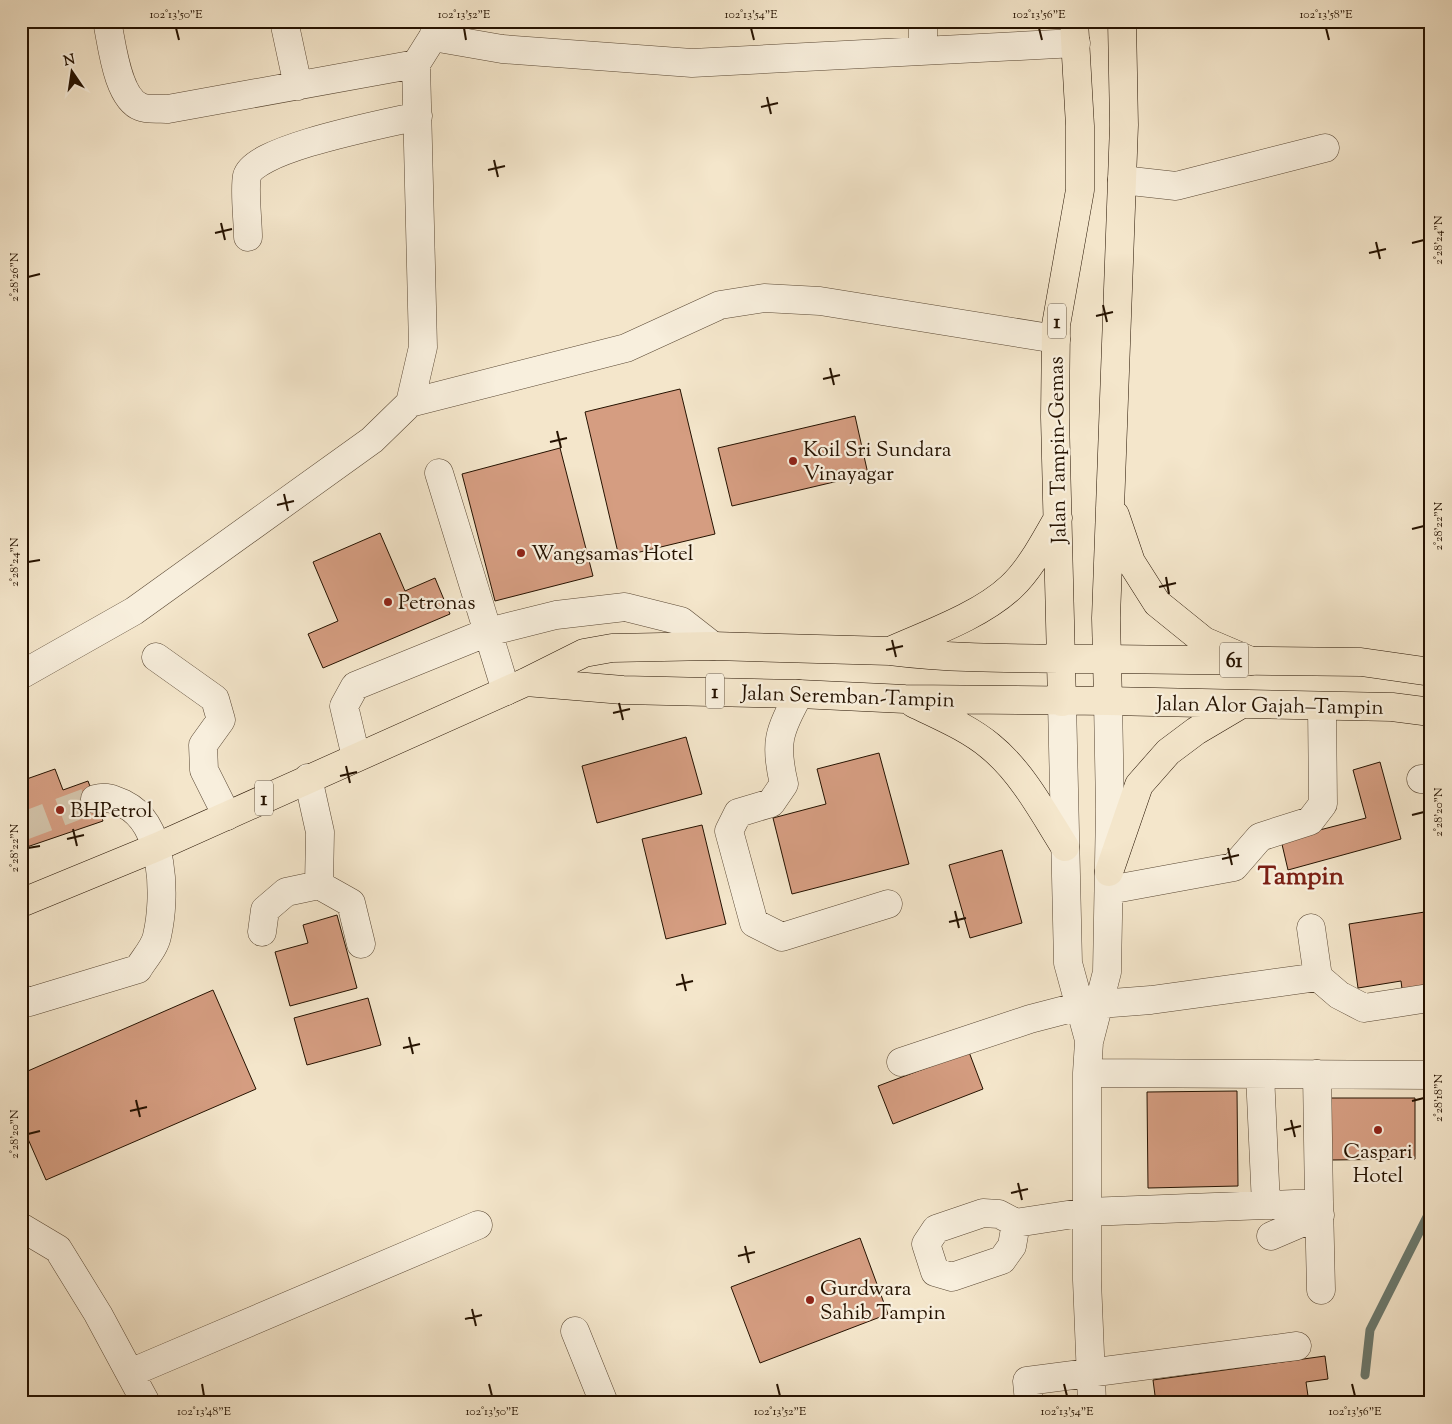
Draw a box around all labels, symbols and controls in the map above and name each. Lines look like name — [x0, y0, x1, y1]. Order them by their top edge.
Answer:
text: 102°13'50"E — [149, 6, 203, 24]
text: 102°13'52"E — [438, 6, 491, 24]
text: 102°13'54"E — [724, 6, 778, 24]
text: 102°13'56"E — [1012, 6, 1066, 24]
text: 102°13'58"E — [1299, 6, 1353, 24]
north arrow — [48, 48, 98, 98]
text: N — [62, 50, 77, 72]
text: 2°28'24"N — [1430, 215, 1448, 265]
text: 2°28'26"N — [6, 252, 24, 302]
road number: 1 — [1048, 304, 1066, 338]
street label: Jalan Tampin-Gemas — [1042, 356, 1076, 545]
place label: Koil Sri Sundara Vinayagar — [803, 436, 952, 490]
marker: Koil Sri Sundara Vinayagar — [787, 455, 799, 467]
text: 2°28'22"N — [1430, 501, 1448, 550]
text: 2°28'24"N — [6, 537, 24, 587]
place label: Wangsamas Hotel — [531, 540, 694, 570]
marker: Wangsamas Hotel — [515, 547, 527, 559]
place label: Petronas — [398, 589, 476, 619]
marker: Petronas — [382, 596, 394, 608]
road number: 61 — [1220, 642, 1248, 678]
road number: 1 — [706, 674, 724, 708]
street label: Jalan Seremban-Tampin — [740, 679, 955, 717]
street label: Jalan Alor Gajah–Tampin — [1155, 690, 1384, 724]
road number: 1 — [255, 780, 273, 816]
text: 2°28'20"N — [1430, 787, 1448, 837]
place label: BHPetrol — [70, 797, 153, 827]
marker: BHPetrol — [54, 804, 66, 816]
text: 2°28'22"N — [6, 823, 24, 872]
district label: Tampin — [1258, 859, 1345, 896]
text: 2°28'18"N — [1430, 1074, 1448, 1122]
text: 2°28'20"N — [6, 1109, 24, 1159]
marker: Caspari Hotel — [1372, 1124, 1384, 1136]
place label: Caspari Hotel — [1343, 1138, 1413, 1192]
place label: Gurdwara Sahib Tampin — [820, 1275, 946, 1329]
marker: Gurdwara Sahib Tampin — [804, 1294, 816, 1306]
text: 102°13'48"E — [177, 1403, 232, 1421]
text: 102°13'50"E — [465, 1403, 519, 1421]
text: 102°13'52"E — [754, 1403, 807, 1421]
text: 102°13'54"E — [1040, 1403, 1094, 1421]
text: 102°13'56"E — [1328, 1403, 1382, 1421]

